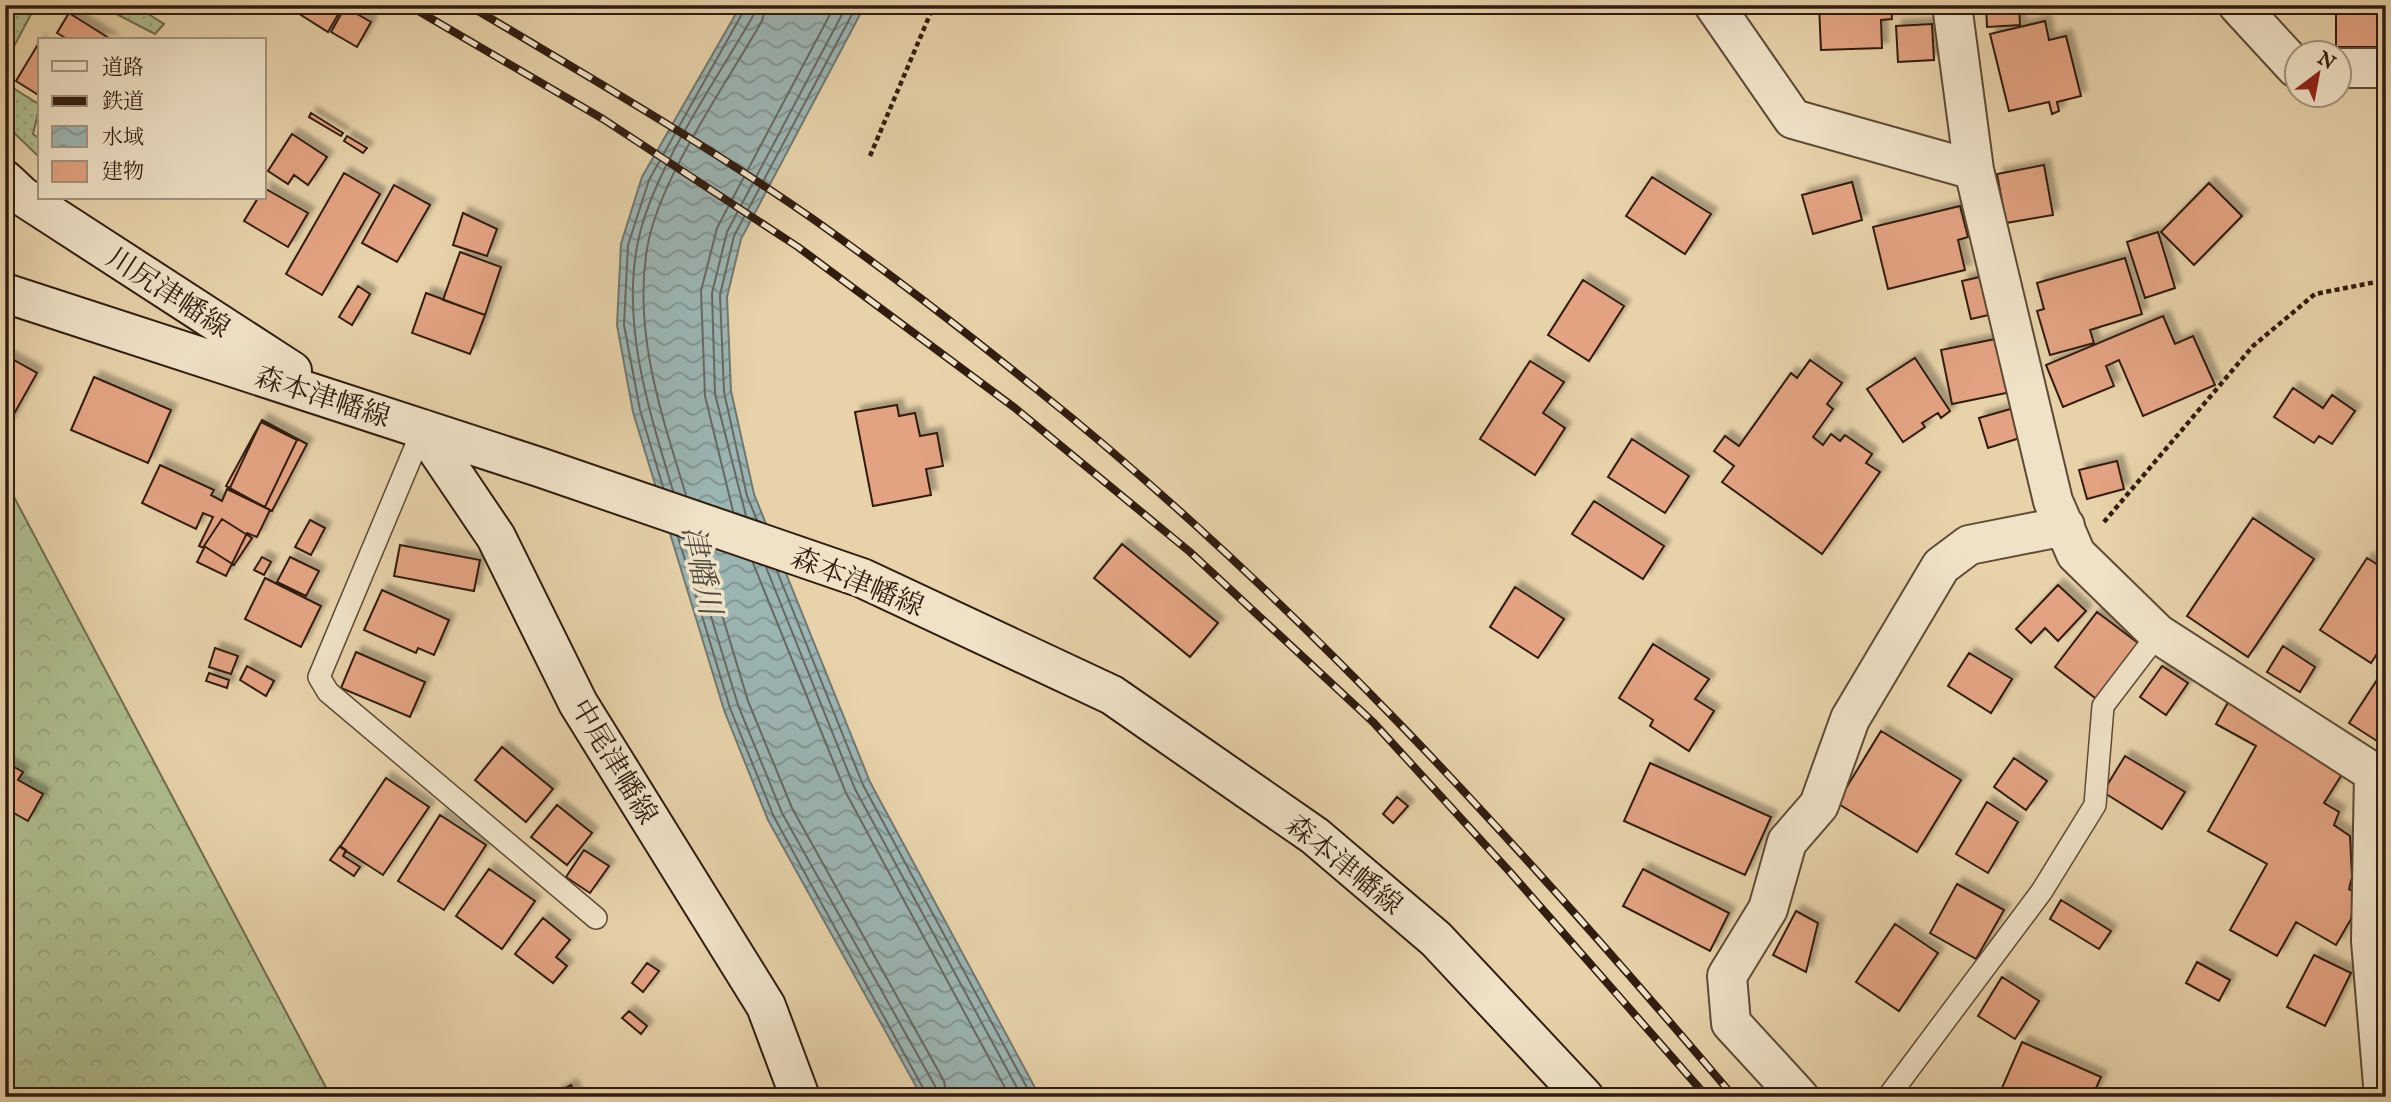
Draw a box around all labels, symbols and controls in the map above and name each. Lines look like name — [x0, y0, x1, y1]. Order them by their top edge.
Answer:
legend — [38, 38, 266, 200]
north arrow — [2282, 38, 2352, 108]
text: N — [2312, 46, 2340, 76]
text: 道路 — [102, 55, 144, 82]
text: 鉄道 — [102, 89, 144, 116]
text: 水域 — [102, 125, 144, 152]
text: 建物 — [102, 159, 144, 186]
street label: 川尻津幡線 — [99, 241, 236, 347]
street label: 森本津幡線 — [250, 360, 394, 437]
water label: 津幡川 — [672, 522, 729, 621]
street label: 森本津幡線 — [786, 541, 929, 626]
street label: 中尾津幡線 — [562, 693, 664, 831]
street label: 森本津幡線 — [1278, 808, 1409, 924]

